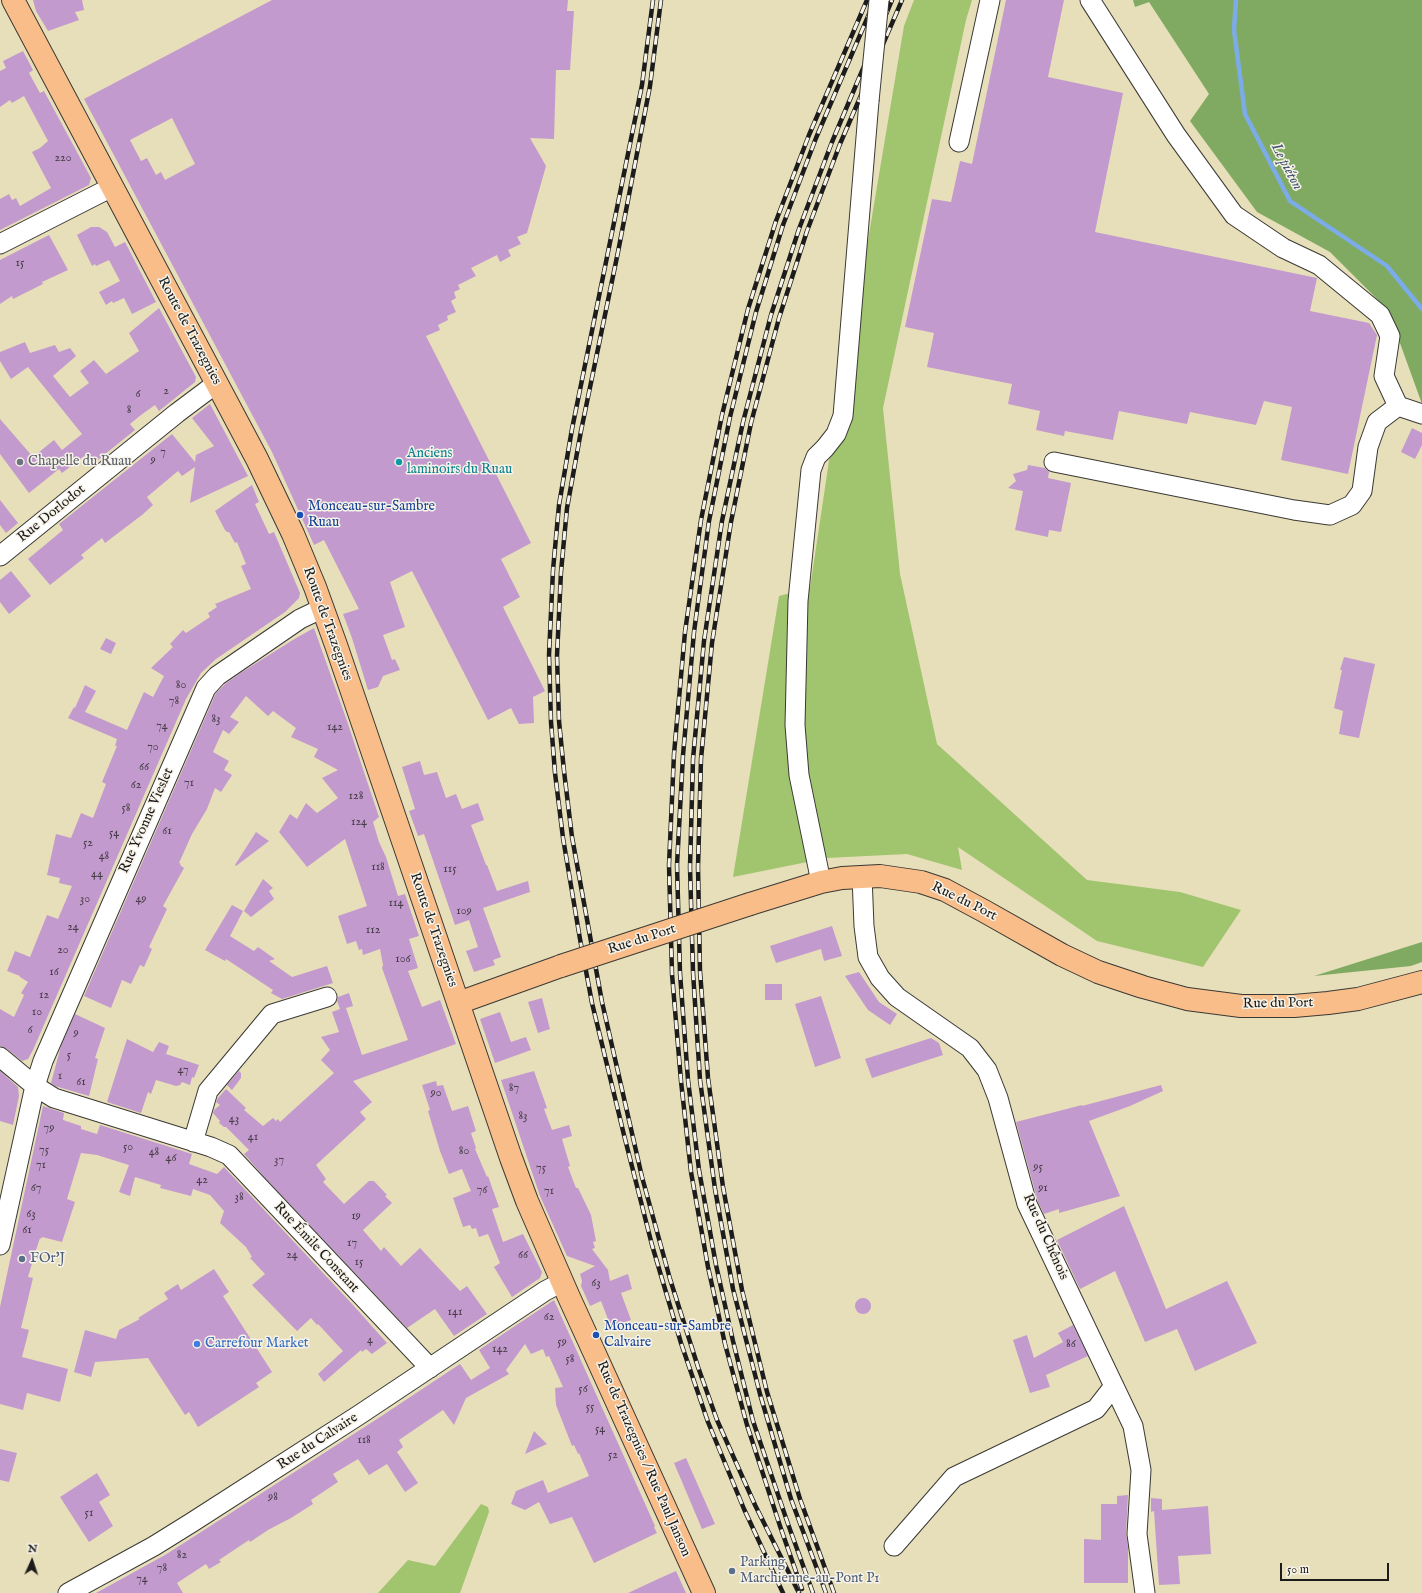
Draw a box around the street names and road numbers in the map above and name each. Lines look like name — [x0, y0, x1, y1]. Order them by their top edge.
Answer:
street label: Route de Trazegnies — [153, 274, 225, 388]
street label: Rue Dorlodot — [15, 482, 89, 546]
street label: Route de Trazegnies — [299, 565, 355, 683]
street label: Rue Yvonne Vieslet — [116, 766, 178, 876]
street label: Route de Trazegnies — [406, 871, 460, 989]
street label: Rue du Port — [929, 879, 999, 925]
street label: Rue du Port — [606, 921, 678, 959]
street label: Rue du Port — [1243, 995, 1313, 1013]
street label: Rue du Chênois — [1019, 1191, 1071, 1283]
street label: Rue Émile Constant — [270, 1199, 362, 1297]
street label: Rue de Trazegnies / Rue Paul Janson — [592, 1358, 694, 1560]
street label: Rue du Calvaire — [275, 1410, 361, 1474]

